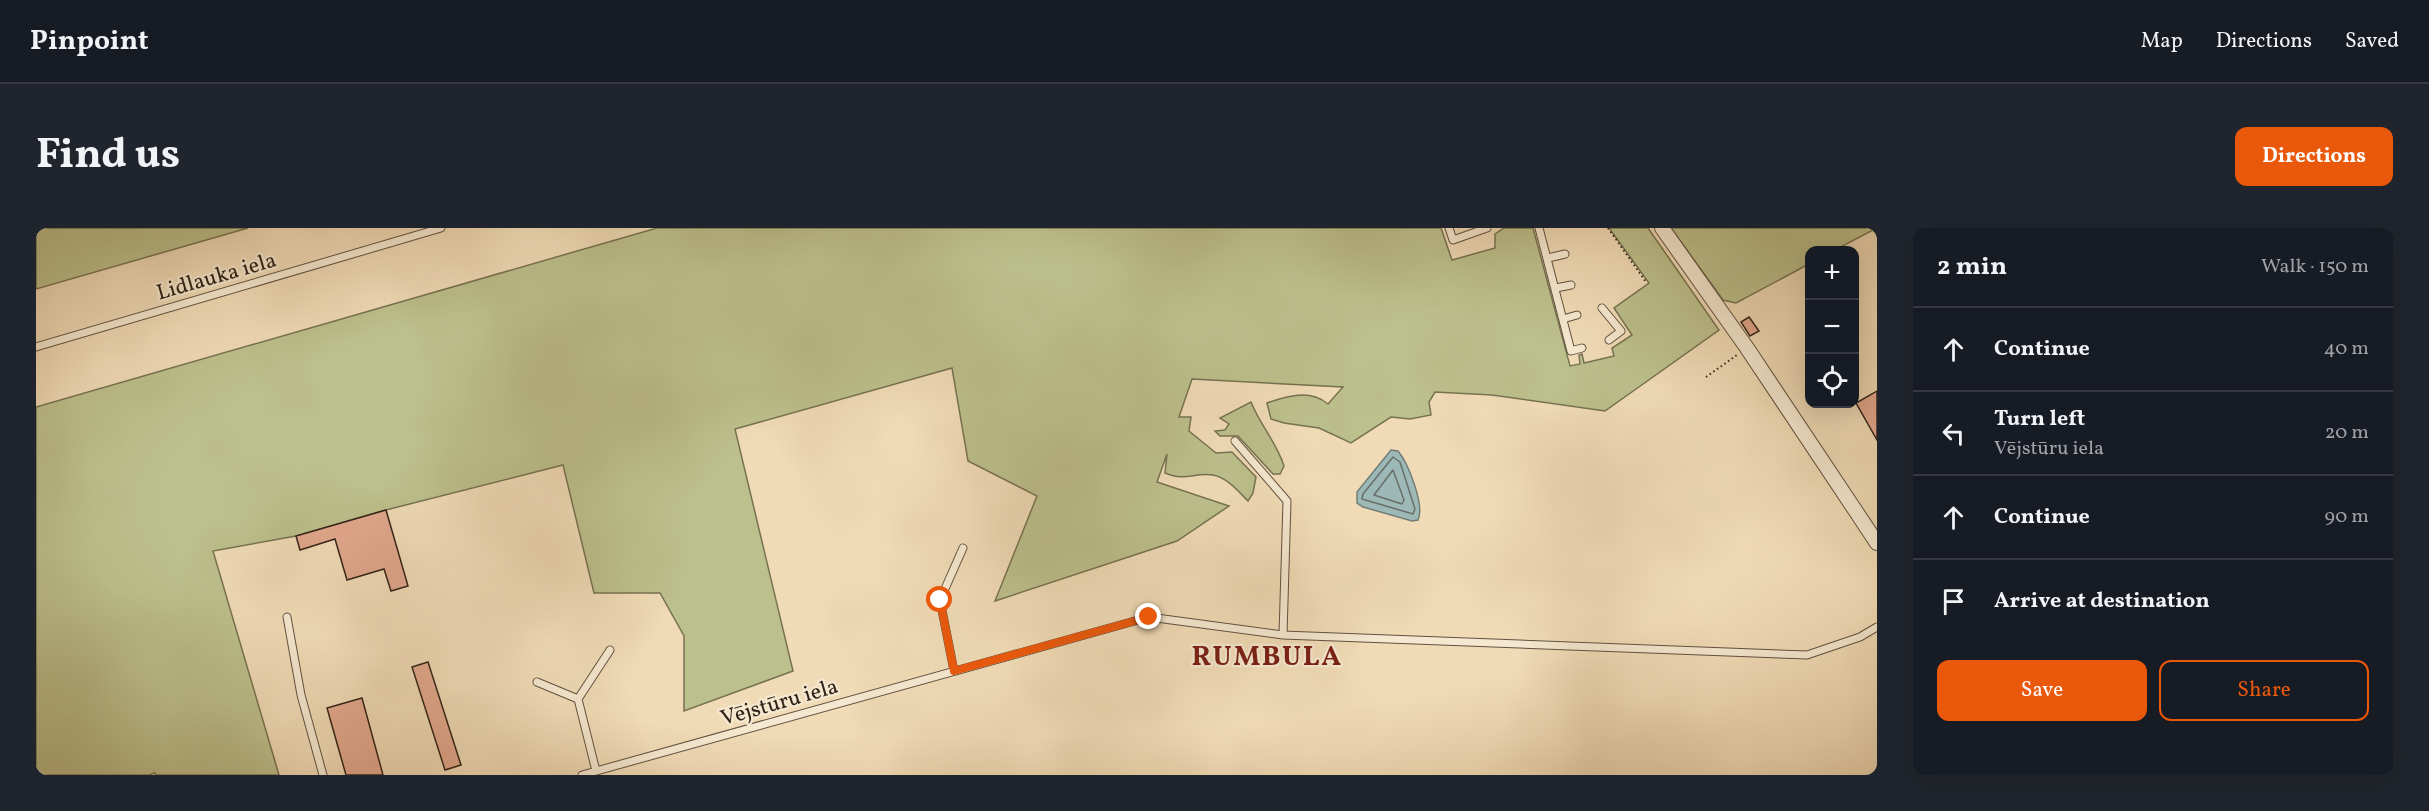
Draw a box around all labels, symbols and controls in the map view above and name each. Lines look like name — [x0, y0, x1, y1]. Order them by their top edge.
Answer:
text: Pinpoint — [30, 22, 148, 61]
text: Map — [2141, 27, 2183, 56]
text: Directions — [2216, 27, 2312, 56]
text: Saved — [2345, 27, 2399, 56]
text: Find us — [36, 127, 180, 186]
button: Directions — [2235, 127, 2393, 186]
street label: Lidlauka iela — [153, 246, 280, 309]
map controls — [1805, 246, 1859, 408]
button: + — [1805, 246, 1859, 300]
text: 2 min — [1937, 249, 2007, 285]
text: Walk · 150 m — [2261, 253, 2369, 281]
button: − — [1805, 300, 1859, 354]
icon: ahead — [1937, 333, 1970, 366]
text: Continue — [1994, 334, 2090, 365]
text: 40 m — [2324, 335, 2369, 363]
button: locate — [1805, 354, 1859, 408]
text: Turn left — [1994, 404, 2085, 435]
icon: left — [1937, 417, 1970, 450]
text: 20 m — [2325, 419, 2369, 447]
text: Vējstūru iela — [1994, 435, 2104, 463]
icon: ahead — [1937, 501, 1970, 534]
text: Continue — [1994, 502, 2090, 533]
text: 90 m — [2325, 503, 2369, 531]
icon: arrive — [1937, 585, 1970, 618]
route start — [926, 586, 952, 612]
text: Arrive at destination — [1994, 586, 2210, 617]
route end — [1135, 603, 1161, 629]
district label: RUMBULA — [1191, 638, 1343, 677]
button: Save — [1937, 660, 2147, 721]
button: Share — [2159, 660, 2369, 721]
street label: Vējstūru iela — [717, 672, 842, 735]

